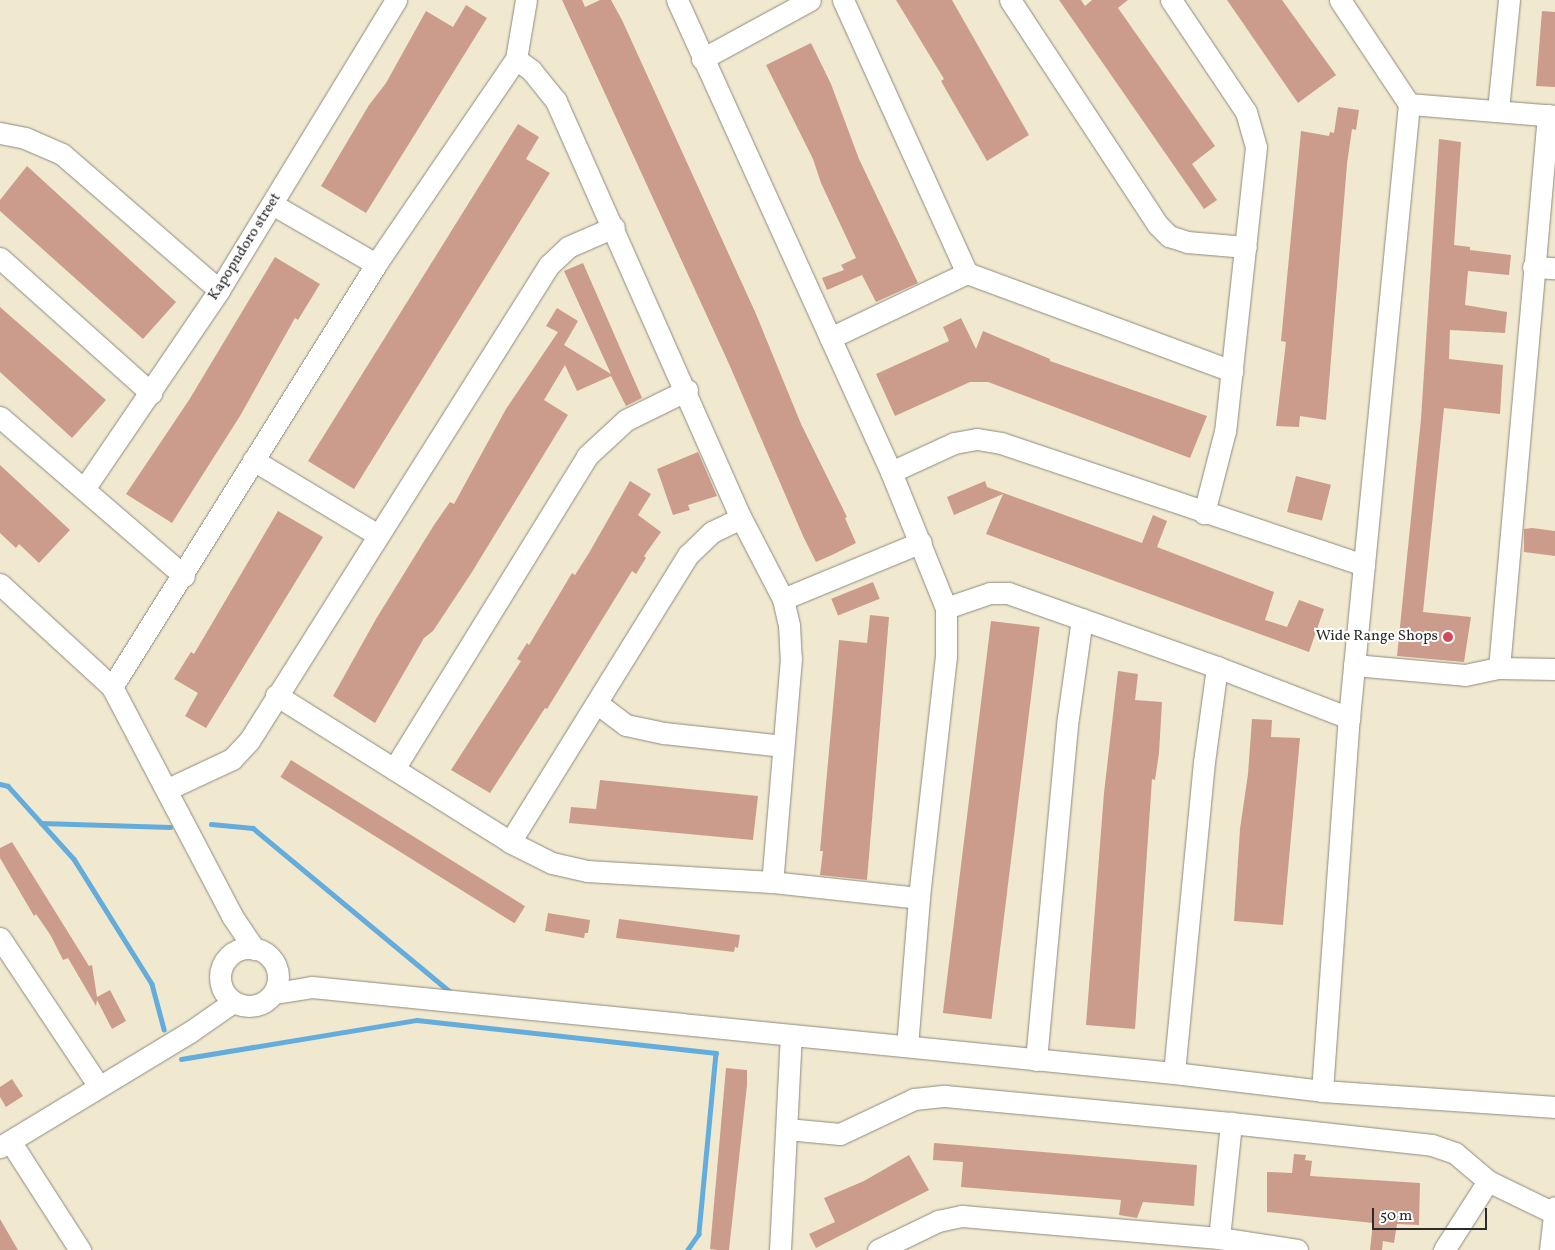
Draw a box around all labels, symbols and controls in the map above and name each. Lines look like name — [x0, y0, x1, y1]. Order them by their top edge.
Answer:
street label: Kapopndoro street — [205, 190, 285, 304]
place label: Wide Range Shops — [1316, 628, 1438, 646]
marker: Wide Range Shops — [1442, 631, 1454, 643]
scale bar — [1375, 1198, 1490, 1230]
text: 50 m — [1380, 1206, 1412, 1227]

